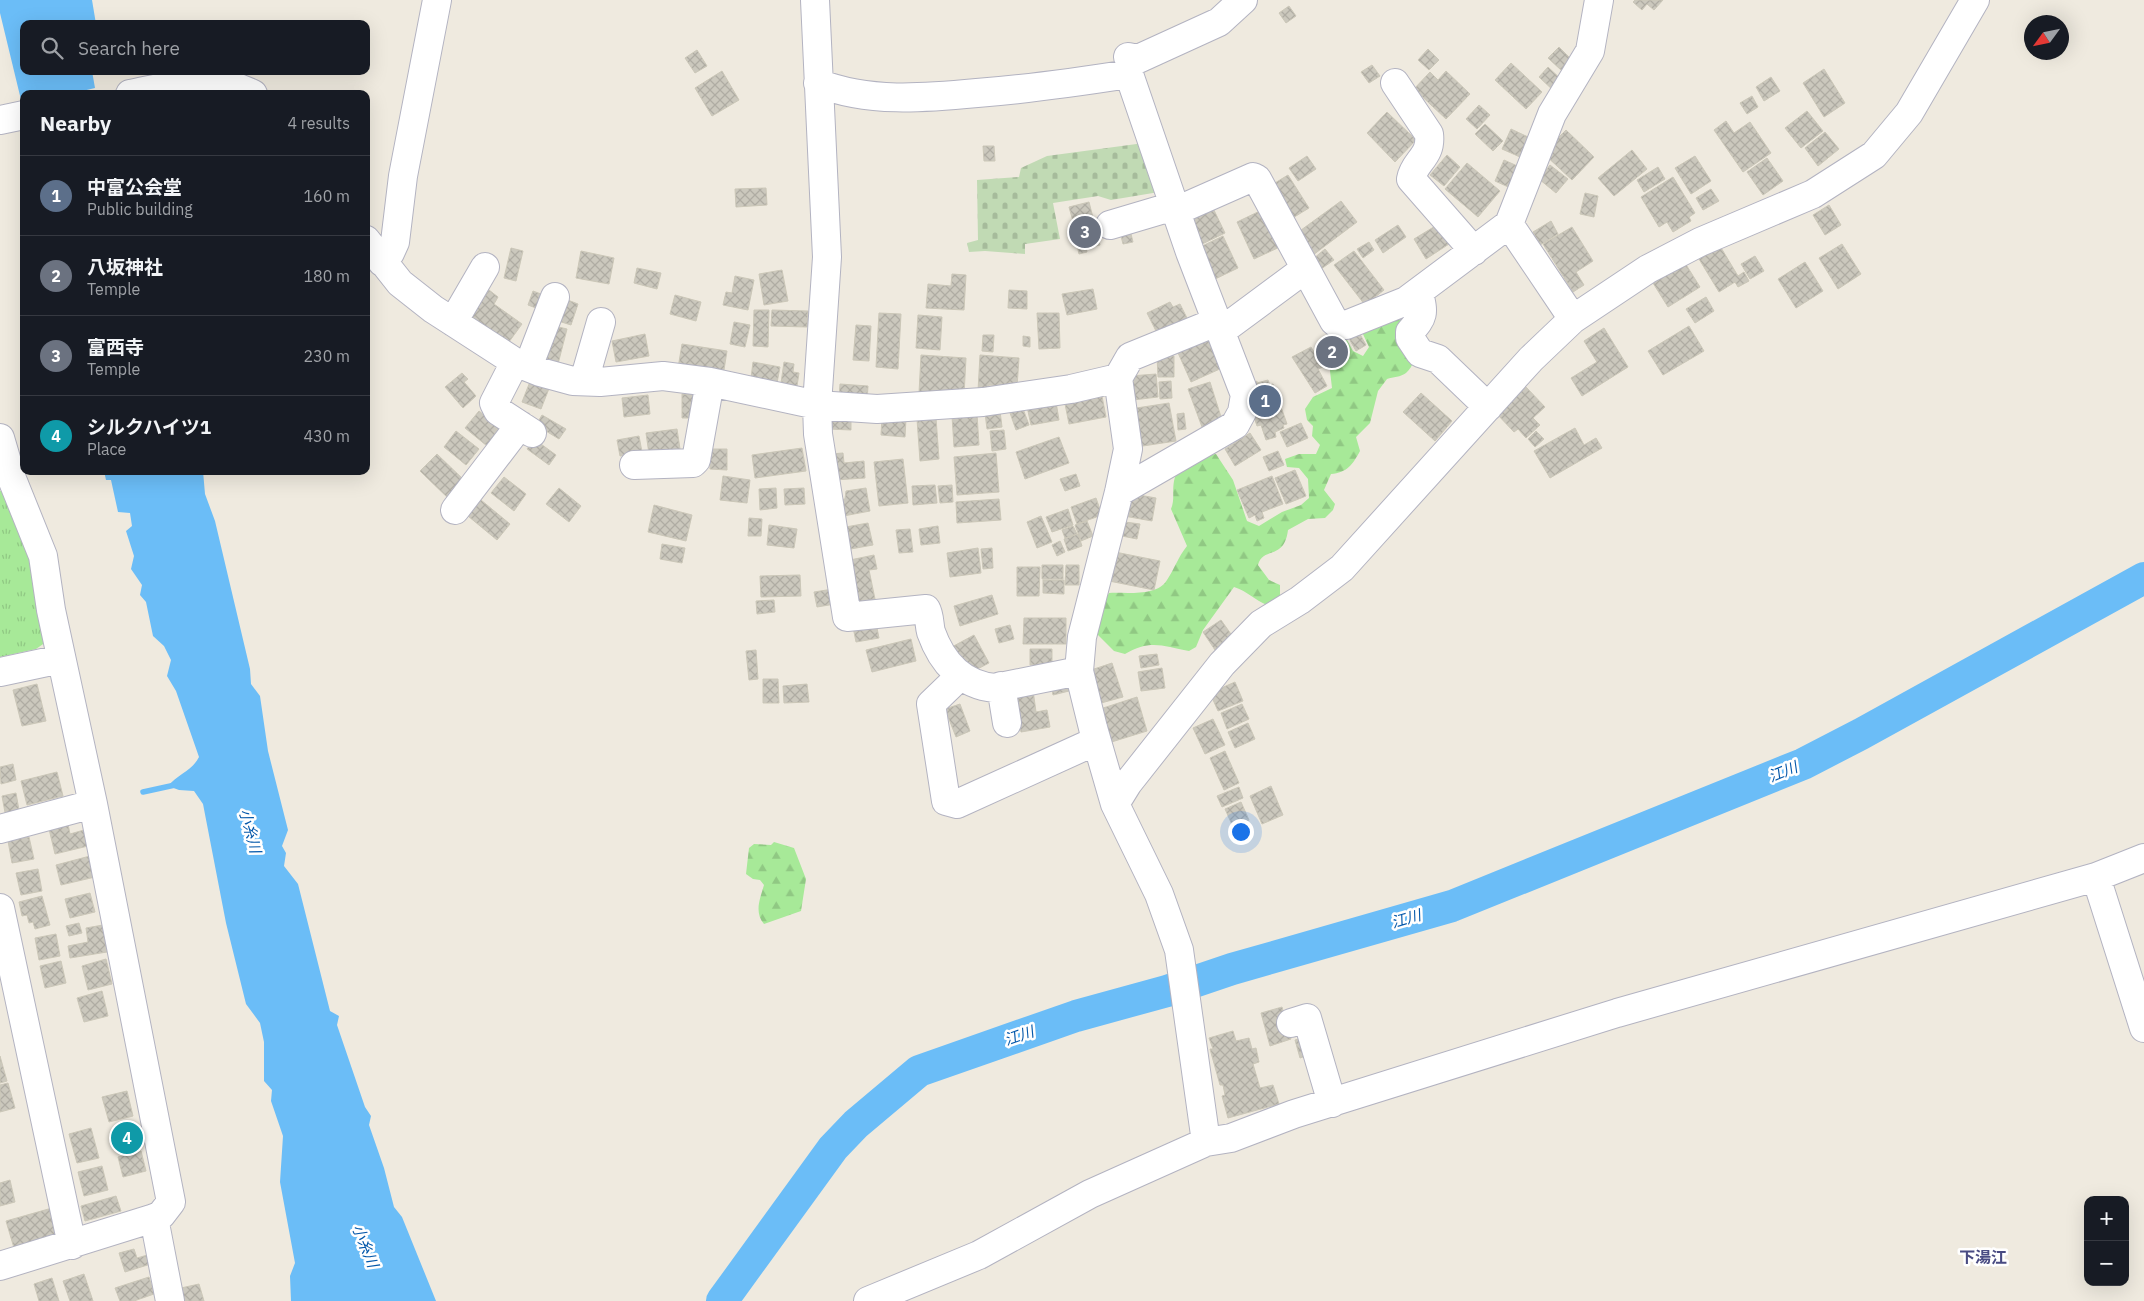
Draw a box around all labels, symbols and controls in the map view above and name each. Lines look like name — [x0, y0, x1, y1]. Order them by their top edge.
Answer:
north arrow — [2024, 15, 2069, 60]
search box — [20, 20, 370, 75]
icon: search — [38, 34, 66, 62]
text: Search here — [78, 36, 180, 60]
text: Nearby — [40, 109, 111, 137]
text: 4 results — [287, 113, 350, 133]
text: 中富公会堂 — [87, 175, 182, 199]
text: 1 — [51, 186, 61, 206]
text: 160 m — [303, 186, 350, 206]
text: Public building — [87, 199, 193, 219]
pin: 3 — [1069, 213, 1101, 251]
text: 八坂神社 — [87, 255, 163, 279]
text: 2 — [51, 266, 61, 286]
text: 180 m — [303, 266, 350, 286]
text: Temple — [87, 279, 140, 299]
pin: 2 — [1316, 333, 1348, 371]
text: 富西寺 — [87, 335, 144, 359]
text: 3 — [51, 346, 61, 366]
text: 230 m — [303, 346, 350, 366]
text: Temple — [87, 359, 140, 379]
pin: 1 — [1249, 382, 1281, 420]
text: シルクハイツ1 — [87, 415, 211, 439]
text: 4 — [51, 426, 61, 446]
text: 430 m — [303, 426, 350, 446]
text: Place — [87, 439, 126, 459]
water label: 江川 — [1765, 756, 1802, 786]
water label: 小糸川 — [235, 807, 266, 857]
your location — [1228, 819, 1254, 845]
water label: 江川 — [1389, 905, 1425, 932]
water label: 江川 — [1002, 1021, 1038, 1049]
pin: 4 — [111, 1119, 143, 1157]
map controls — [2084, 1196, 2129, 1286]
button: + — [2084, 1196, 2129, 1241]
water label: 小糸川 — [348, 1221, 383, 1272]
button: − — [2084, 1241, 2129, 1286]
district label: 下湯江 — [1959, 1247, 2007, 1267]

